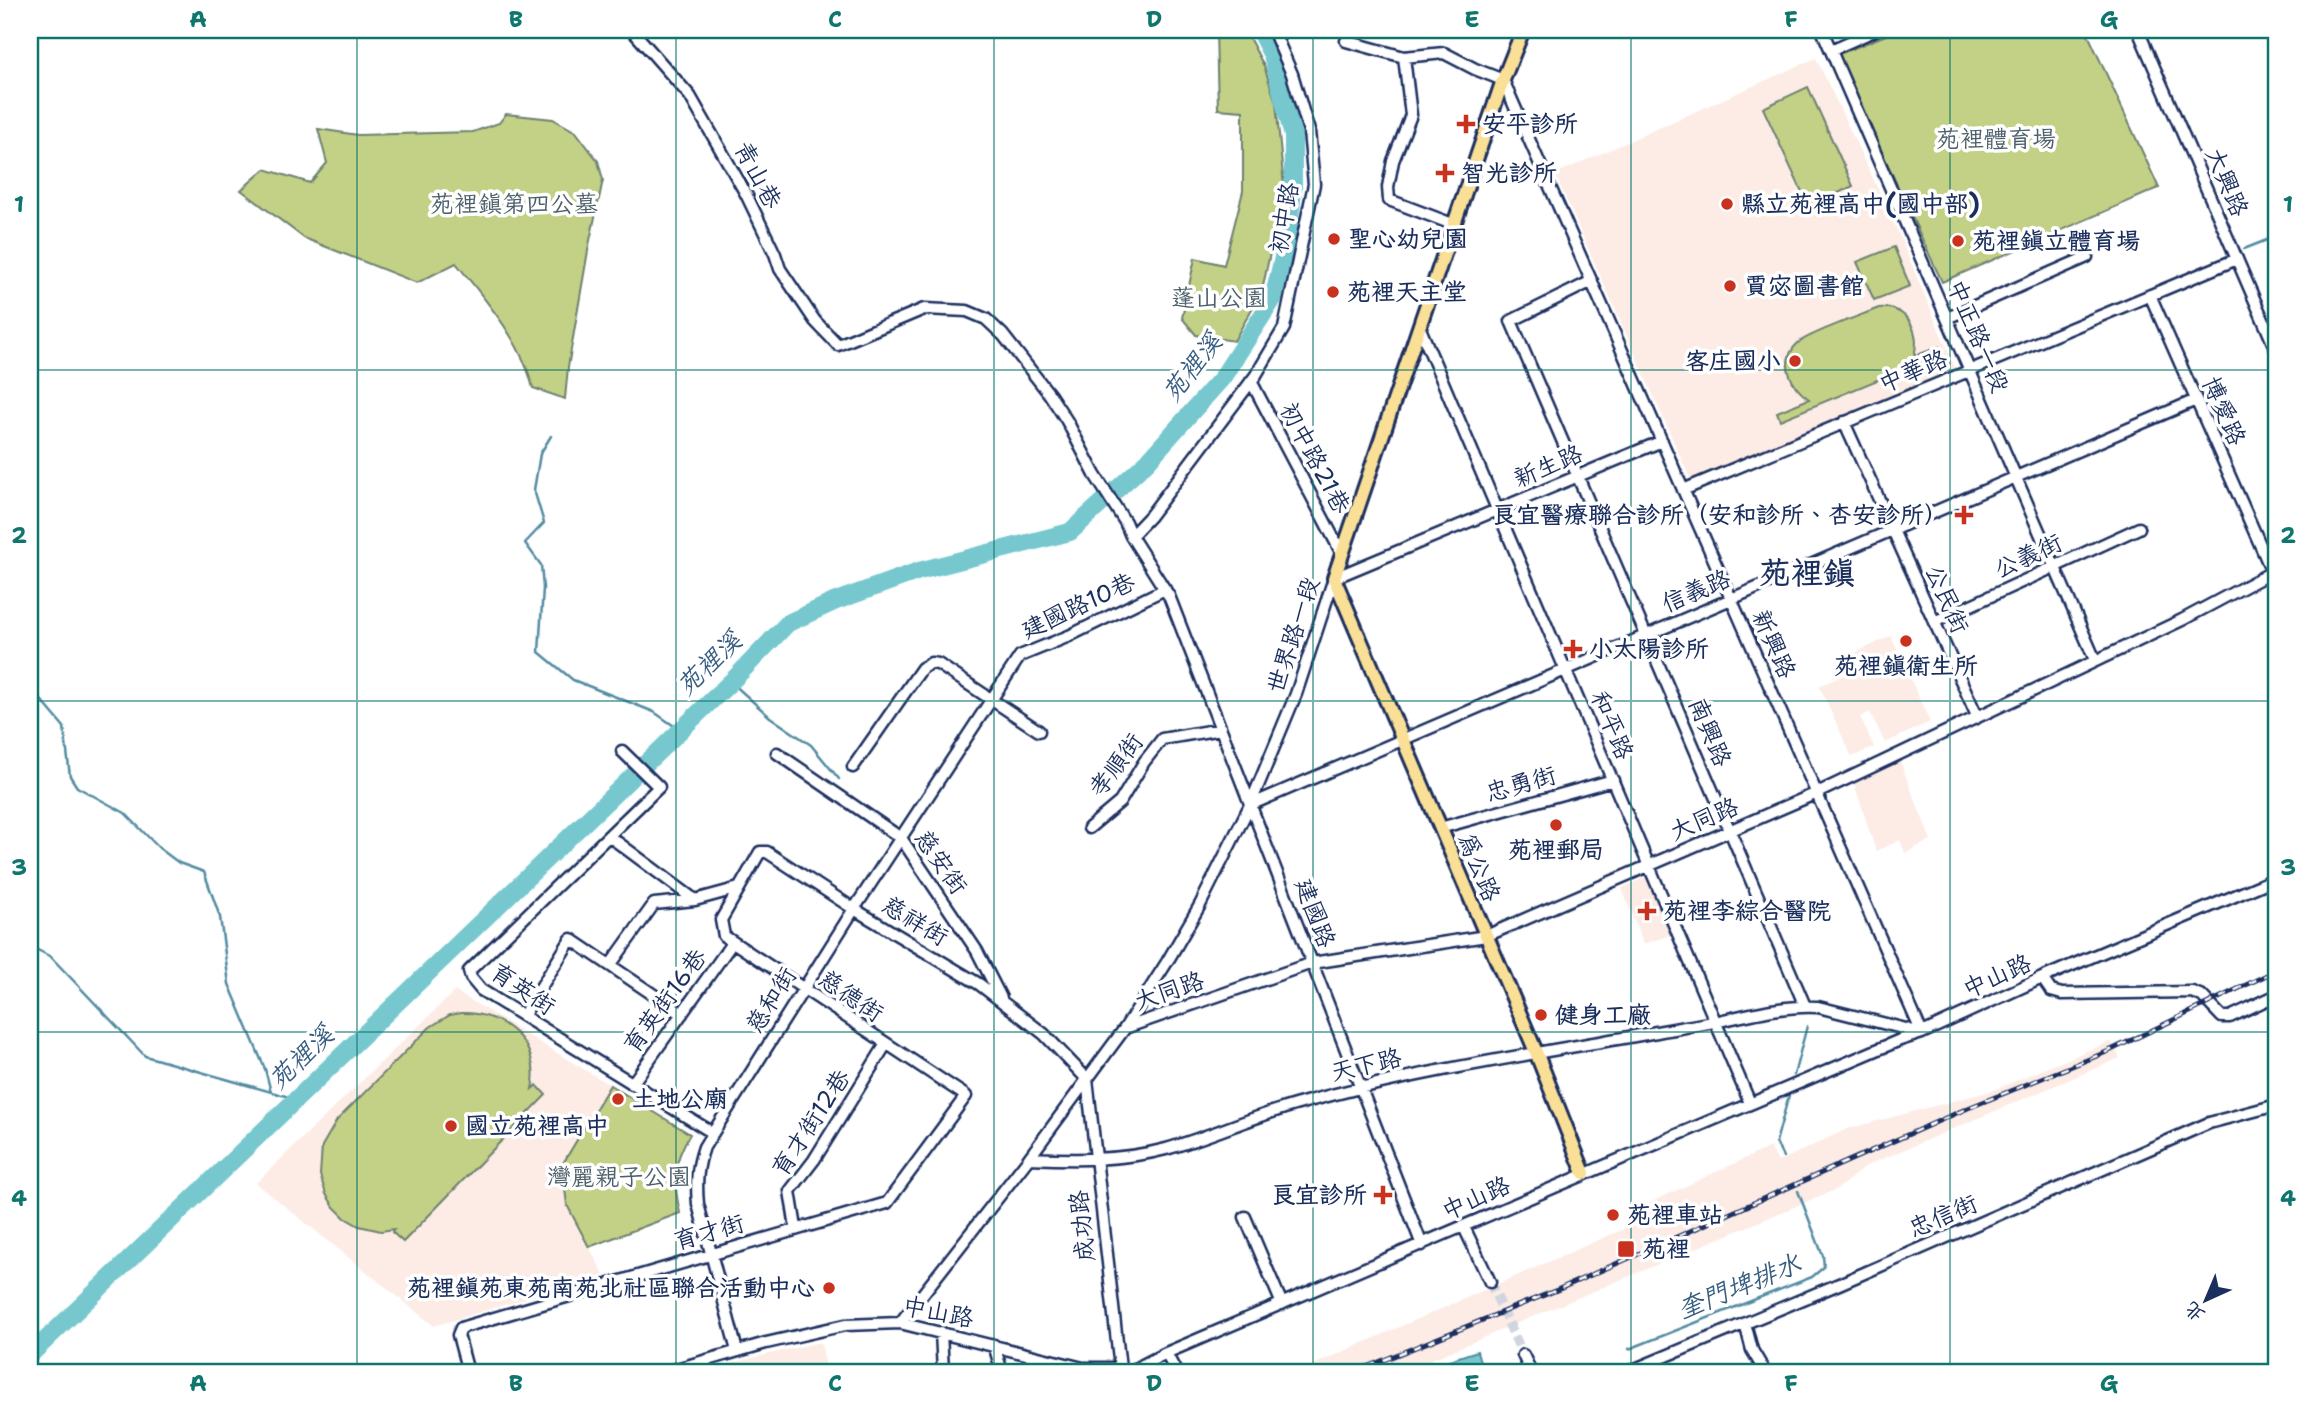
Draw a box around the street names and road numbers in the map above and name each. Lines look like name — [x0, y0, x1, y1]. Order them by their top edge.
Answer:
street label: 青山巷 — [727, 136, 789, 214]
street label: 大興路 — [2198, 143, 2256, 221]
street label: 初中路 — [1262, 180, 1306, 256]
street label: 中正路一段 — [1940, 275, 2016, 397]
street label: 中華路 — [1874, 342, 1952, 400]
street label: 博愛路 — [2195, 372, 2253, 450]
street label: 初中路21巷 — [1272, 397, 1358, 519]
street label: 新生路 — [1509, 437, 1587, 495]
street label: 公義街 — [1989, 526, 2067, 586]
street label: 公民街 — [1918, 560, 1976, 638]
street label: 信義路 — [1657, 562, 1735, 620]
street label: 建國路10巷 — [1016, 566, 1140, 646]
street label: 世界路一段 — [1259, 573, 1327, 697]
street label: 新興路 — [1745, 605, 1803, 683]
street label: 和平路 — [1583, 686, 1641, 764]
street label: 南興路 — [1681, 693, 1739, 771]
street label: 孝順街 — [1082, 727, 1150, 803]
street label: 忠勇街 — [1482, 759, 1560, 809]
street label: 大同路 — [1665, 790, 1743, 848]
street label: 慈安街 — [907, 823, 975, 901]
street label: 為公路 — [1450, 828, 1508, 906]
street label: 建國路 — [1287, 874, 1343, 952]
street label: 慈祥街 — [876, 889, 954, 953]
street label: 育英街16巷 — [616, 942, 714, 1060]
street label: 中山路 — [1958, 947, 2036, 1005]
street label: 育英街 — [484, 956, 562, 1022]
street label: 慈和街 — [738, 961, 804, 1039]
street label: 慈德街 — [812, 963, 890, 1029]
street label: 大同路 — [1130, 964, 1208, 1018]
street label: 天下路 — [1327, 1041, 1405, 1089]
street label: 育才街12巷 — [764, 1063, 858, 1183]
street label: 中山路 — [1437, 1169, 1515, 1227]
street label: 忠信街 — [1904, 1187, 1982, 1245]
street label: 成功路 — [1062, 1189, 1102, 1263]
street label: 育才街 — [670, 1207, 748, 1257]
street label: 中山路 — [900, 1289, 976, 1335]

